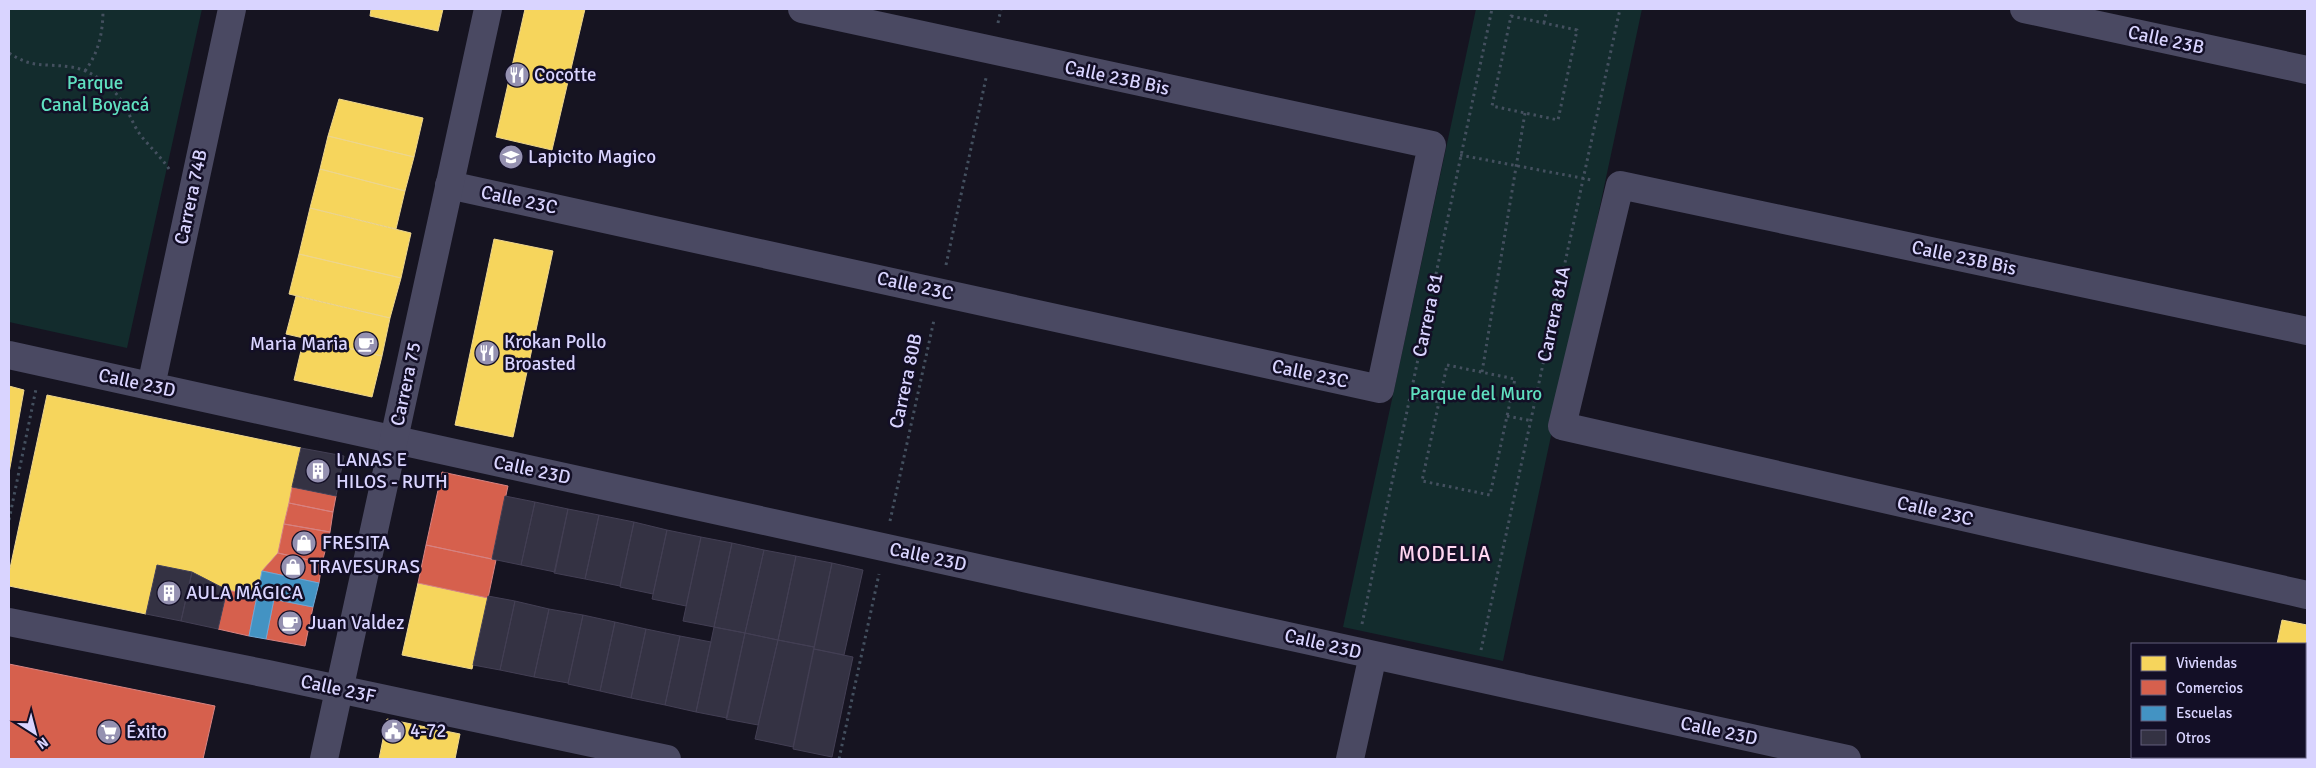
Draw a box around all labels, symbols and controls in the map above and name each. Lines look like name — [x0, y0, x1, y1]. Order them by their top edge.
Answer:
street label: Calle 23B — [2126, 20, 2206, 60]
street label: Calle 23B Bis — [1062, 55, 1172, 101]
restaurant icon: Cocotte — [504, 62, 530, 88]
place label: Cocotte — [534, 63, 596, 87]
park label: Parque Canal Boyacá — [41, 71, 149, 117]
school or university icon: Lapicito Magico — [498, 144, 524, 170]
place label: Lapicito Magico — [528, 145, 656, 169]
street label: Carrera 74B — [169, 147, 213, 247]
street label: Calle 23C — [479, 180, 559, 220]
street label: Calle 23B Bis — [1909, 235, 2019, 281]
street label: Carrera 81A — [1532, 264, 1576, 364]
street label: Calle 23C — [875, 266, 955, 306]
street label: Carrera 81 — [1407, 271, 1449, 359]
place label: Krokan Pollo Broasted — [504, 330, 606, 376]
cafe icon: Maria Maria — [353, 331, 379, 357]
street label: Carrera 80B — [884, 331, 928, 431]
place label: Maria Maria — [250, 332, 348, 356]
street label: Carrera 75 — [385, 340, 427, 428]
restaurant icon: Krokan Pollo Broasted — [474, 340, 500, 366]
street label: Calle 23C — [1270, 354, 1350, 394]
street label: Calle 23D — [96, 363, 178, 403]
park label: Parque del Muro — [1410, 382, 1542, 406]
place label: LANAS E HILOS - RUTH — [336, 448, 448, 494]
street label: Calle 23D — [491, 450, 573, 490]
building icon: LANAS E HILOS - RUTH — [305, 458, 331, 484]
street label: Calle 23C — [1895, 491, 1975, 531]
shop icon: FRESITA — [291, 530, 317, 556]
place label: FRESITA — [322, 531, 390, 555]
street label: Calle 23D — [887, 537, 969, 577]
district label: MODELIA — [1398, 541, 1492, 567]
shop icon: TRAVESURAS — [280, 554, 306, 580]
place label: TRAVESURAS — [310, 555, 420, 579]
building icon: AULA MÁGICA — [156, 580, 182, 606]
place label: AULA MÁGICA — [186, 581, 303, 605]
cafe icon: Juan Valdez — [277, 610, 303, 636]
place label: Juan Valdez — [308, 611, 404, 635]
street label: Calle 23D — [1282, 624, 1364, 664]
legend — [2131, 643, 2306, 758]
text: Viviendas — [2176, 654, 2237, 672]
street label: Calle 23F — [298, 669, 378, 709]
text: Comercios — [2176, 679, 2244, 697]
text: Escuelas — [2176, 704, 2233, 722]
north arrow — [10, 708, 60, 758]
street label: Calle 23D — [1678, 711, 1760, 751]
public building icon: 4-72 — [380, 718, 406, 744]
supermarket icon: Éxito — [96, 719, 122, 745]
place label: 4-72 — [410, 719, 447, 743]
place label: Éxito — [126, 720, 167, 744]
text: Otros — [2176, 729, 2211, 747]
text: N — [33, 733, 51, 753]

